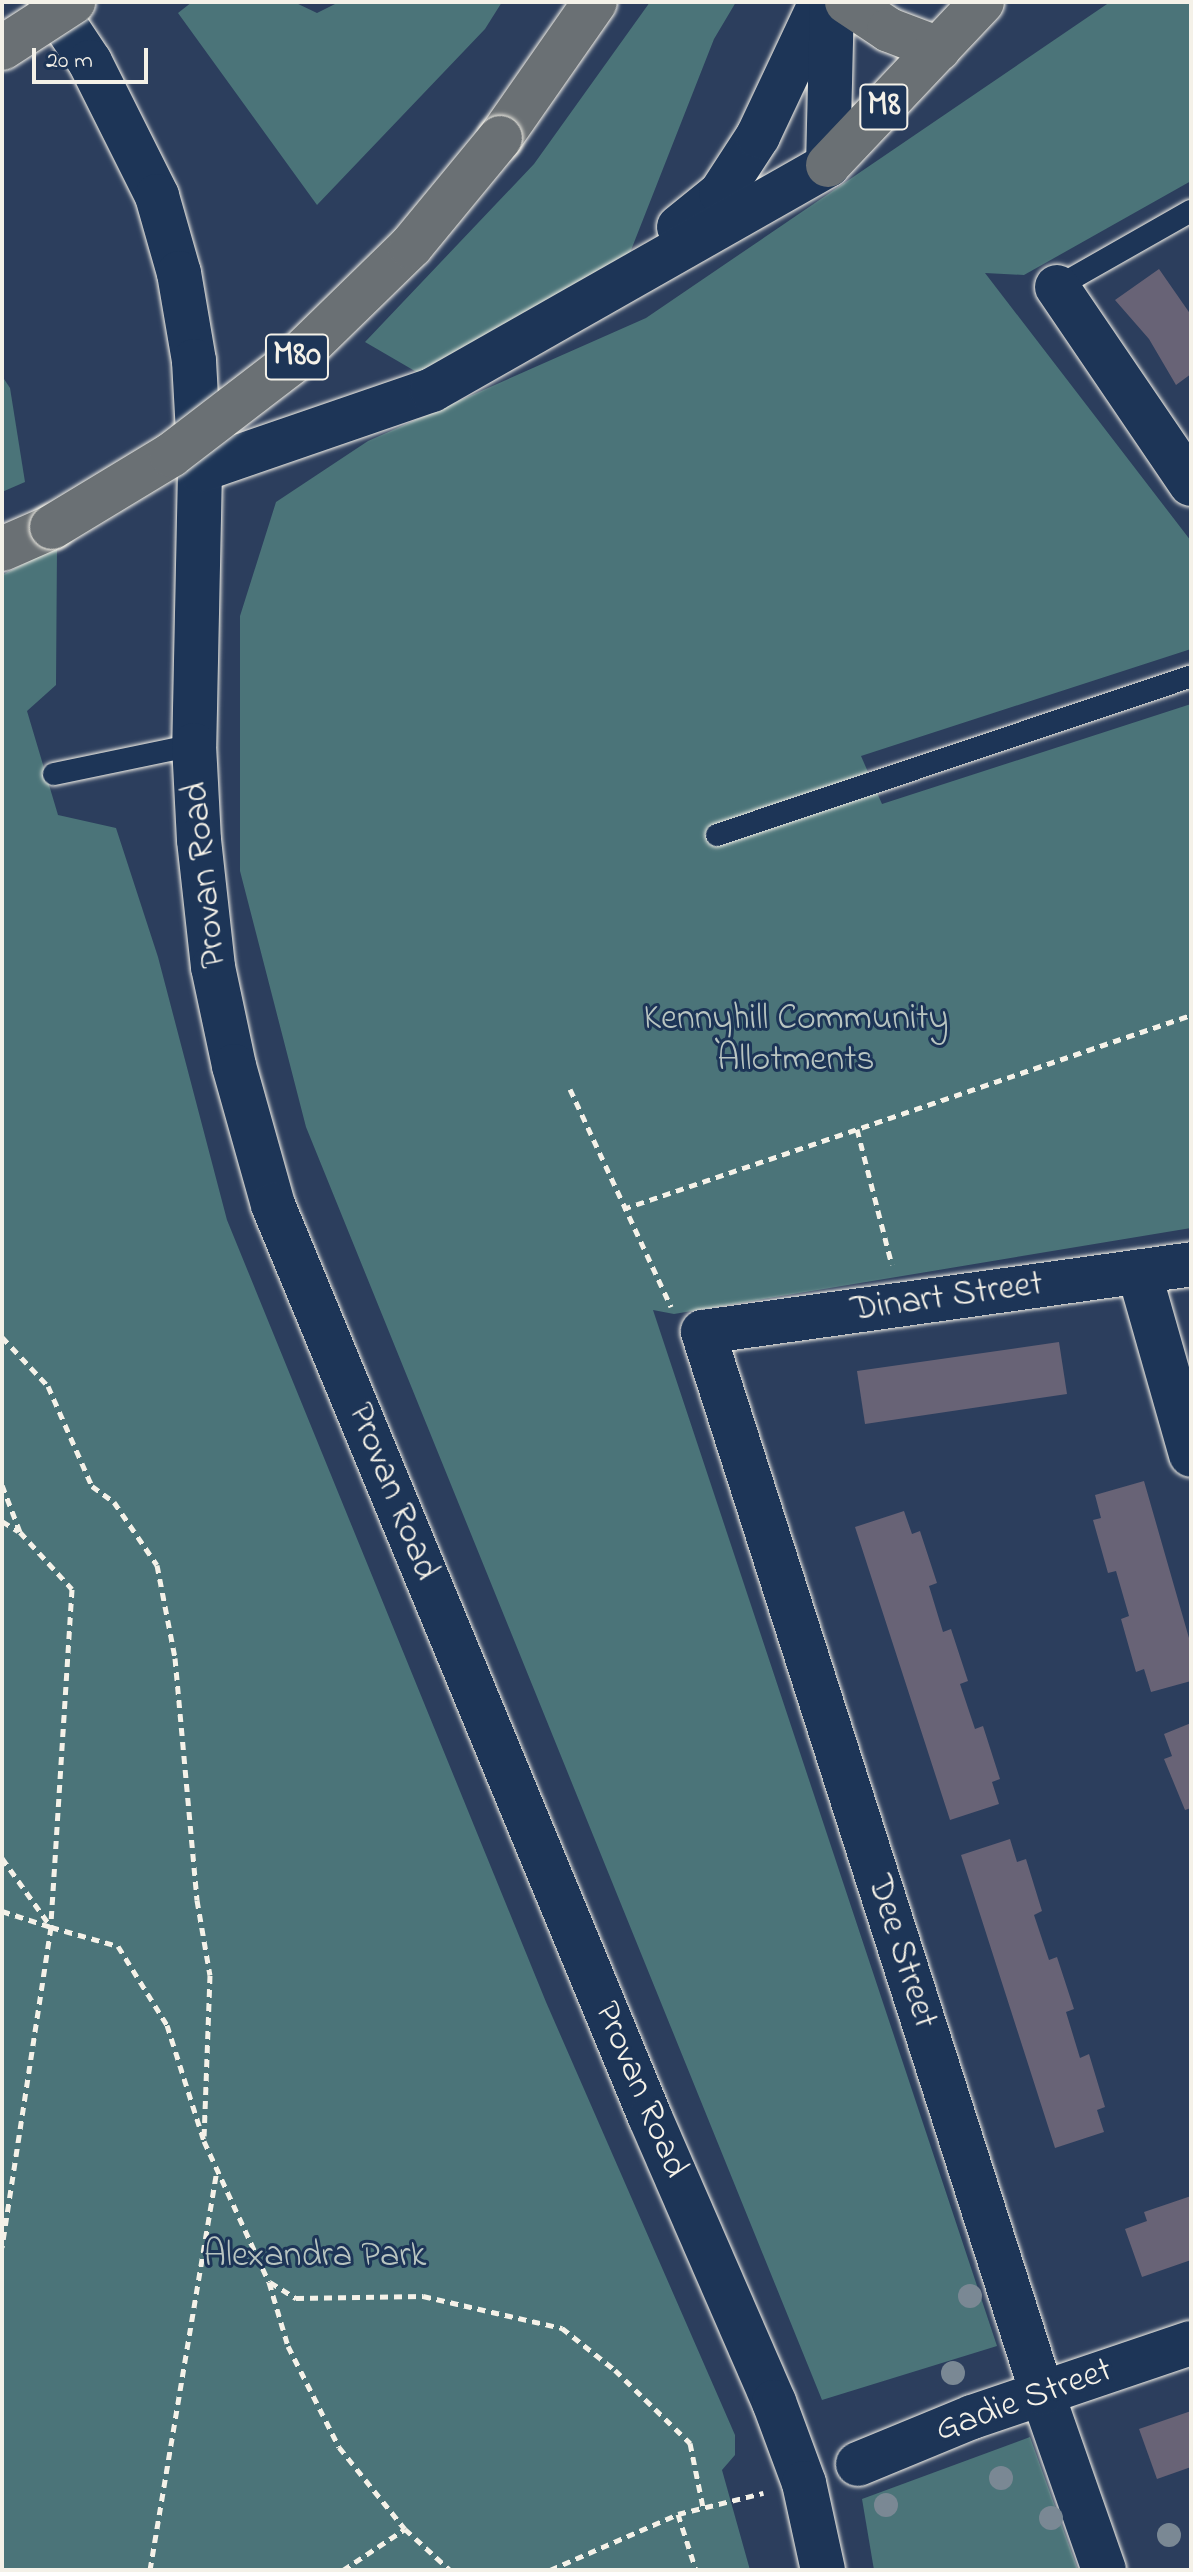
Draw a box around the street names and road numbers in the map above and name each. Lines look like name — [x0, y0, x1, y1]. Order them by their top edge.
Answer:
road number: M8 — [858, 77, 910, 137]
road number: M80 — [263, 327, 331, 387]
street label: Provan Road — [175, 780, 237, 970]
street label: Dinart Street — [848, 1263, 1046, 1333]
street label: Provan Road — [337, 1397, 447, 1587]
street label: Dee Street — [856, 1870, 946, 2034]
street label: Provan Road — [584, 1996, 696, 2184]
street label: Gadie Street — [930, 2349, 1118, 2453]

